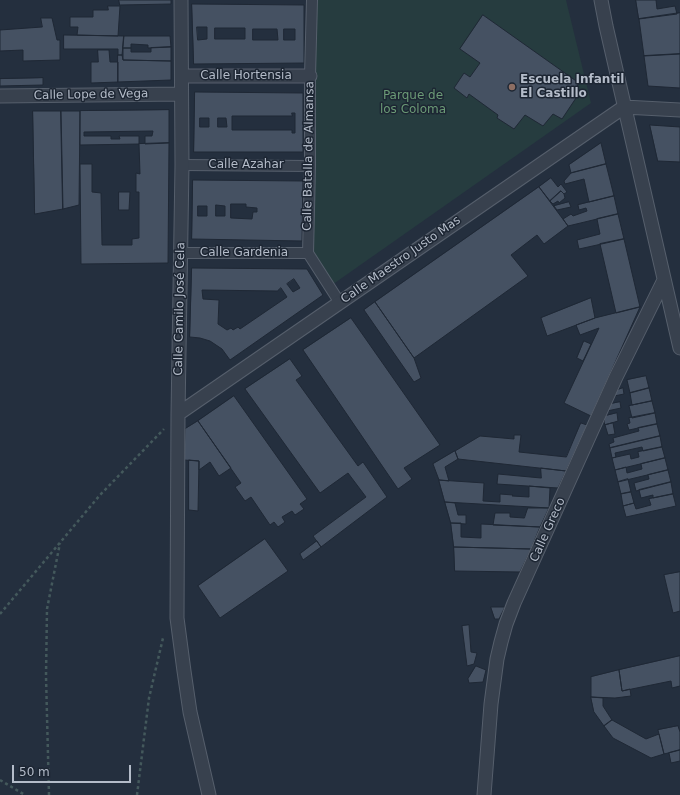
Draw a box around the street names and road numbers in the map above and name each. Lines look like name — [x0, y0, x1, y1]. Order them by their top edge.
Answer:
street label: Calle Hortensia — [200, 69, 292, 83]
street label: Calle Batalla de Almansa — [300, 81, 318, 231]
street label: Calle Lope de Vega — [34, 87, 148, 103]
street label: Calle Azahar — [208, 158, 284, 172]
street label: Calle Maestro Justo Mas — [338, 213, 464, 307]
street label: Calle Camilo José Cela — [172, 242, 188, 376]
street label: Calle Gardenia — [200, 246, 288, 260]
street label: Calle Greco — [527, 496, 569, 564]

